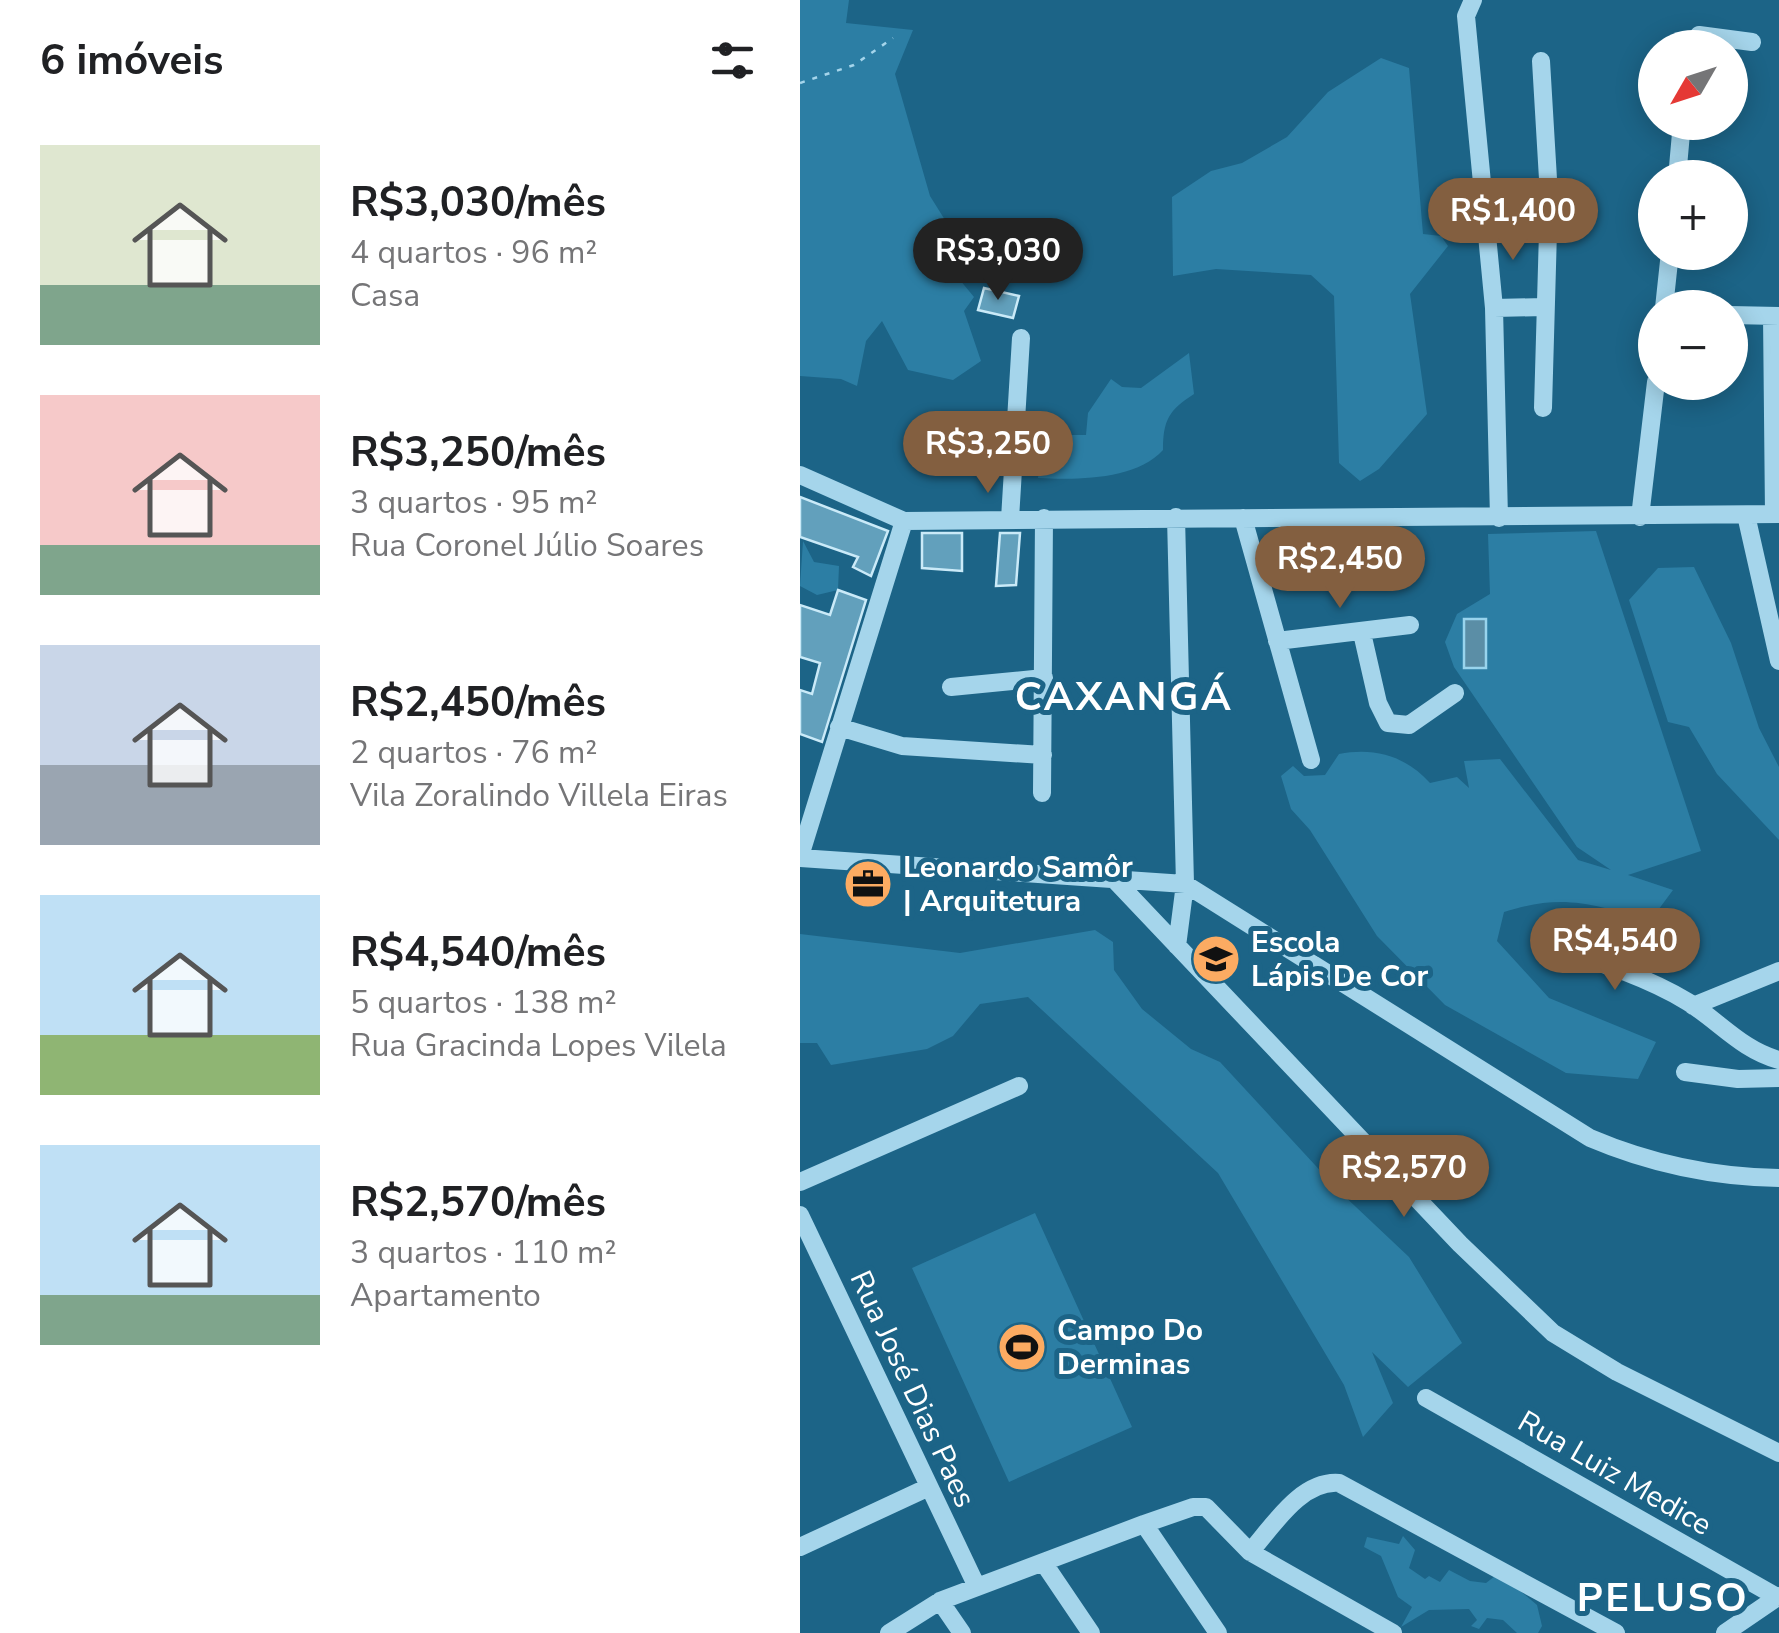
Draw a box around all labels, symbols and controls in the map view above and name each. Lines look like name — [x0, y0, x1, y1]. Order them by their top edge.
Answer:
north arrow — [1638, 30, 1748, 140]
map controls — [1638, 30, 1748, 400]
text: 6 imóveis — [40, 32, 224, 89]
icon: filters — [705, 33, 760, 88]
button: + — [1638, 160, 1748, 270]
text: R$3,030/mês — [350, 174, 606, 231]
pin: R$1,400 — [1421, 178, 1605, 263]
icon: home — [120, 185, 240, 305]
text: R$1,400 — [1450, 189, 1576, 232]
pin: R$3,030 — [906, 218, 1090, 303]
text: R$3,030 — [935, 229, 1061, 272]
text: 4 quartos · 96 m² — [350, 231, 597, 274]
text: Casa — [350, 274, 420, 317]
button: − — [1638, 290, 1748, 400]
pin: R$3,250 — [896, 411, 1080, 496]
text: R$3,250 — [925, 422, 1051, 465]
text: R$3,250/mês — [350, 424, 606, 481]
icon: home — [120, 435, 240, 555]
text: 3 quartos · 95 m² — [350, 481, 597, 524]
text: Rua Coronel Júlio Soares — [350, 524, 704, 567]
pin: R$2,450 — [1248, 526, 1432, 611]
text: R$2,450 — [1277, 537, 1403, 580]
district label: CAXANGÁ — [1015, 670, 1233, 724]
text: R$2,450/mês — [350, 674, 606, 731]
icon: home — [120, 685, 240, 805]
text: 2 quartos · 76 m² — [350, 731, 597, 774]
text: Vila Zoralindo Villela Eiras — [350, 774, 728, 817]
place label: Leonardo Samôr | Arquitetura — [903, 847, 1133, 922]
office icon: Leonardo Samôr | Arquitetura — [842, 858, 894, 910]
pin: R$4,540 — [1523, 908, 1707, 993]
text: R$4,540 — [1552, 919, 1678, 962]
place label: Escola Lápis De Cor — [1251, 922, 1428, 997]
text: R$4,540/mês — [350, 924, 606, 981]
school or university icon: Escola Lápis De Cor — [1190, 933, 1242, 985]
icon: home — [120, 935, 240, 1055]
text: 5 quartos · 138 m² — [350, 981, 617, 1024]
text: Rua Gracinda Lopes Vilela — [350, 1024, 727, 1067]
pin: R$2,570 — [1312, 1135, 1496, 1220]
text: R$2,570 — [1341, 1146, 1467, 1189]
text: R$2,570/mês — [350, 1174, 606, 1231]
icon: home — [120, 1185, 240, 1305]
text: 3 quartos · 110 m² — [350, 1231, 617, 1274]
street label: Rua José Dias Paes — [840, 1264, 985, 1514]
text: Apartamento — [350, 1274, 541, 1317]
place label: Campo Do Derminas — [1057, 1310, 1203, 1385]
sports icon: Campo Do Derminas — [996, 1321, 1048, 1373]
street label: Rua Luiz Medice — [1510, 1401, 1719, 1546]
district label: PELUSO — [1577, 1571, 1749, 1625]

